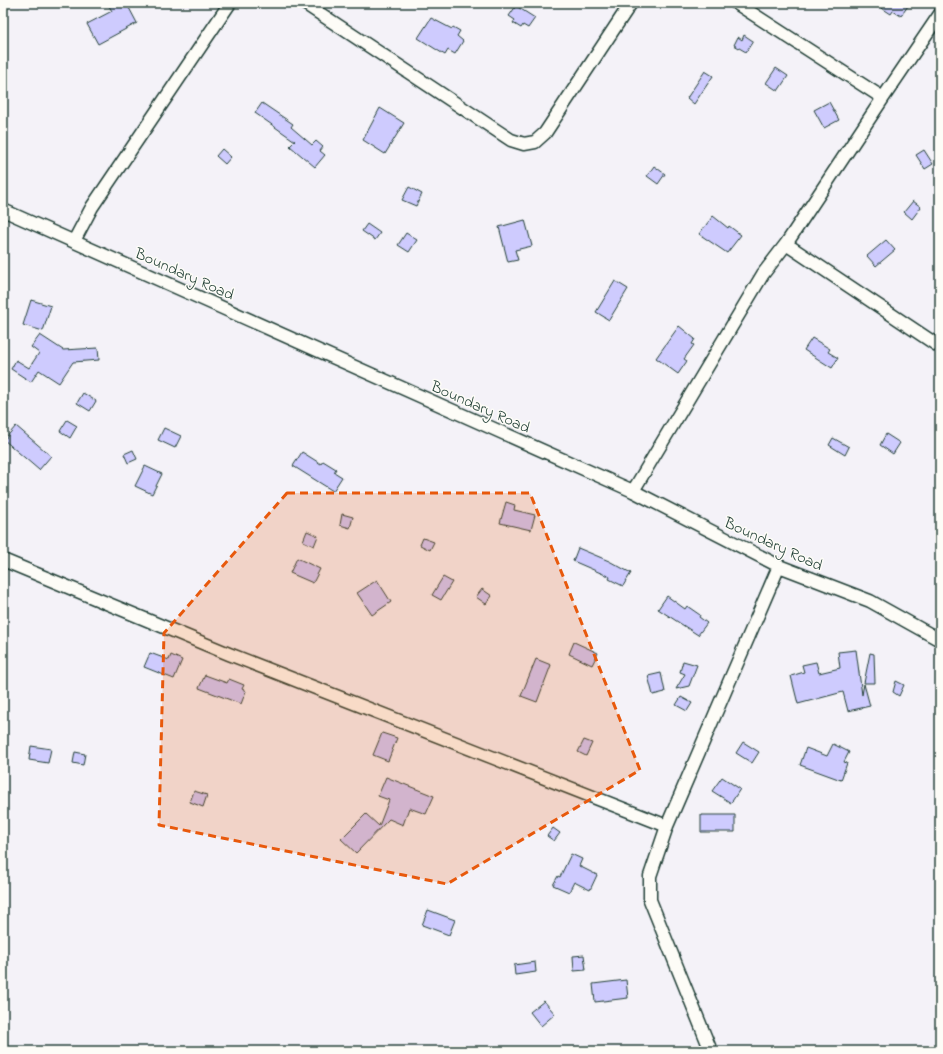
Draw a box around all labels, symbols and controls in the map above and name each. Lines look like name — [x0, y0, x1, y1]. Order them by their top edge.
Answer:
street label: Boundary Road — [130, 242, 238, 307]
street label: Boundary Road — [426, 375, 534, 440]
street label: Boundary Road — [719, 511, 826, 578]

